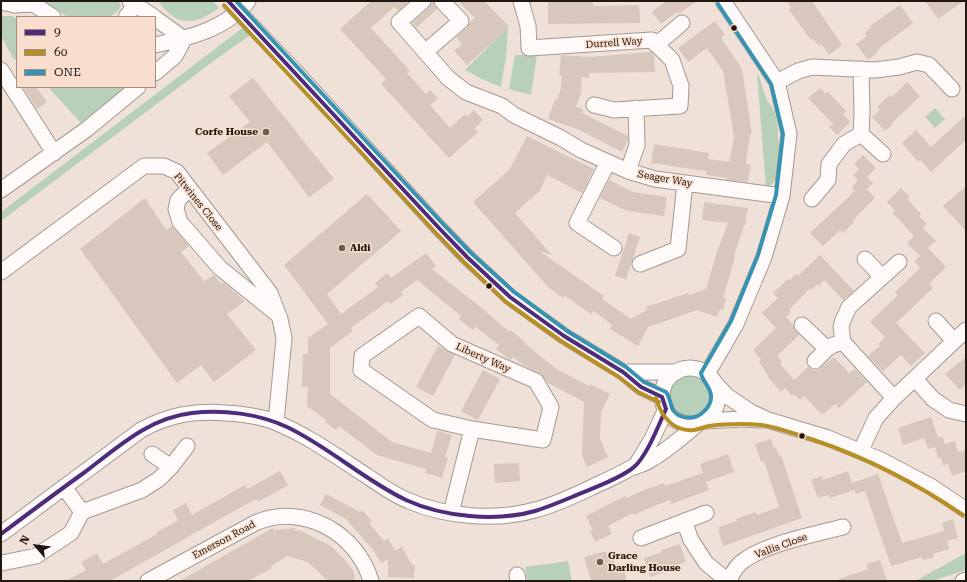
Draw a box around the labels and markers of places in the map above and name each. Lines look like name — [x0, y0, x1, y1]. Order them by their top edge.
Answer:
unlabelled marker — [729, 23, 739, 33]
place label: Corfe House — [195, 126, 258, 138]
marker: Corfe House — [261, 127, 271, 137]
place label: Aldi — [350, 242, 371, 254]
marker: Aldi — [337, 243, 347, 253]
unlabelled marker — [484, 281, 494, 291]
unlabelled marker — [797, 431, 807, 441]
place label: Grace Darling House — [608, 550, 681, 574]
marker: Grace Darling House — [595, 557, 605, 567]

